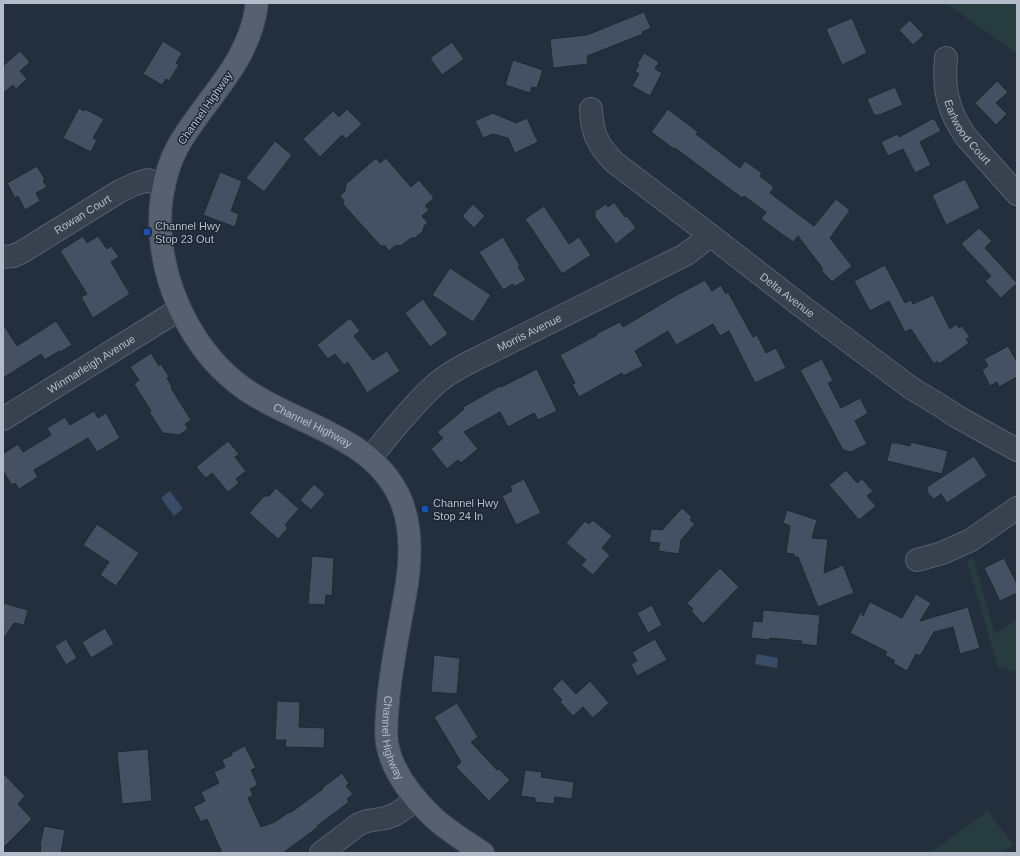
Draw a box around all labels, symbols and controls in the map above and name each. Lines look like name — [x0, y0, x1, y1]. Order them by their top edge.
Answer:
street label: Channel Highway — [175, 69, 235, 147]
street label: Earlwood Court — [942, 98, 993, 167]
street label: Rowan Court — [52, 192, 113, 237]
place label: Channel Hwy Stop 23 Out — [155, 220, 221, 245]
marker: Channel Hwy Stop 23 Out — [142, 227, 152, 237]
street label: Delta Avenue — [758, 270, 817, 320]
street label: Morris Avenue — [495, 312, 563, 354]
street label: Winmarleigh Avenue — [45, 332, 137, 396]
street label: Channel Highway — [271, 401, 355, 450]
place label: Channel Hwy Stop 24 In — [433, 497, 499, 522]
marker: Channel Hwy Stop 24 In — [420, 504, 430, 514]
street label: Channel Highway — [380, 695, 406, 782]

